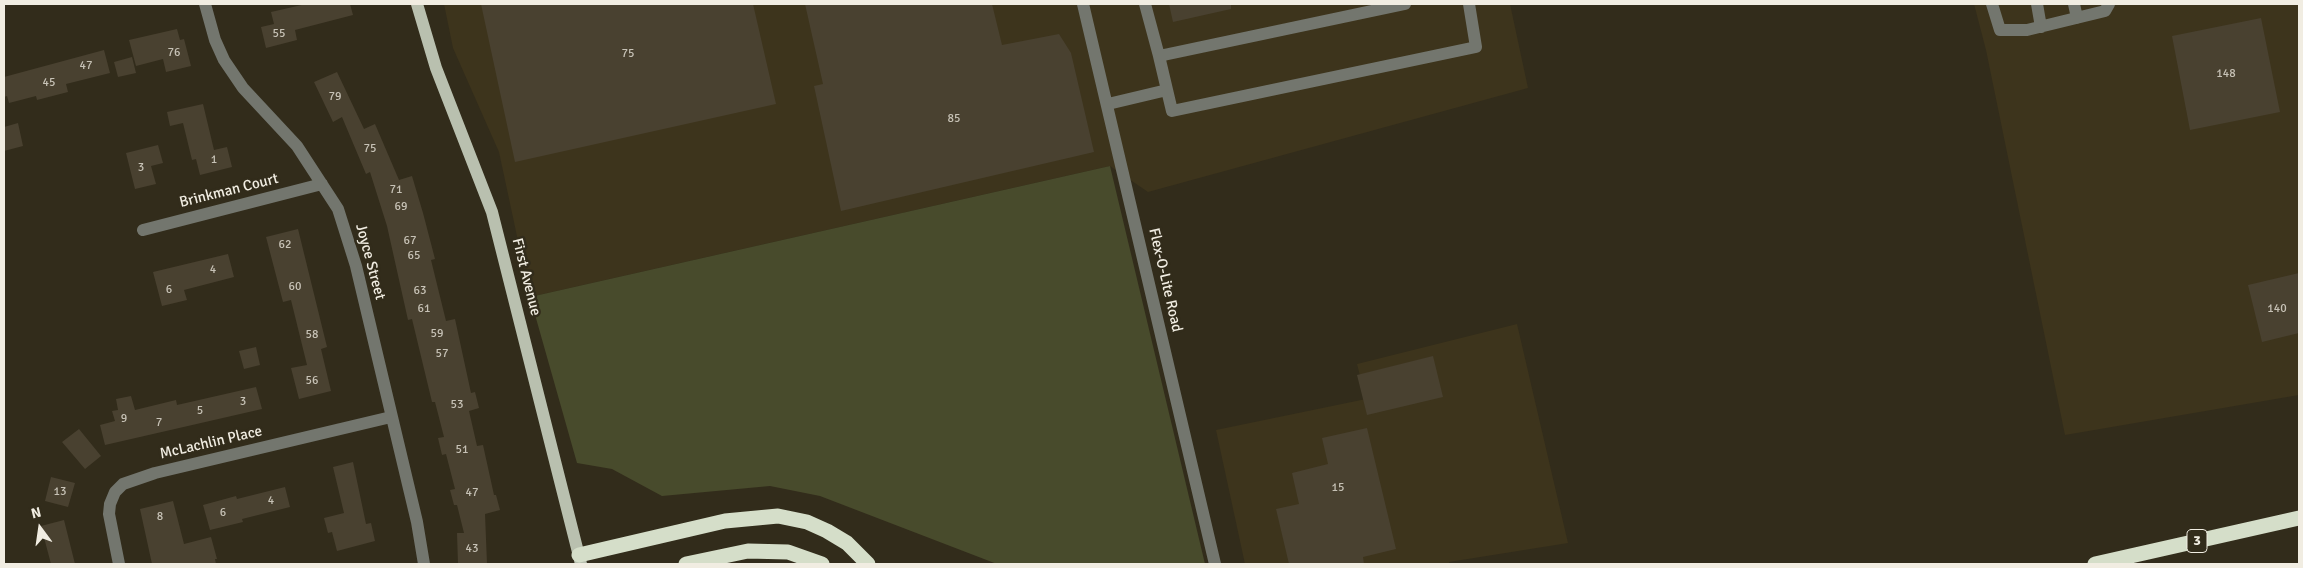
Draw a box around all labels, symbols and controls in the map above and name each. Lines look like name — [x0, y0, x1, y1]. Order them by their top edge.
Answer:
house number: 55 — [273, 27, 285, 41]
house number: 76 — [168, 46, 180, 60]
house number: 75 — [622, 47, 634, 61]
house number: 47 — [80, 59, 92, 73]
house number: 148 — [2216, 67, 2236, 81]
house number: 45 — [43, 76, 55, 90]
house number: 79 — [329, 90, 341, 104]
house number: 85 — [948, 112, 960, 126]
house number: 75 — [364, 142, 376, 156]
house number: 1 — [211, 153, 217, 167]
house number: 3 — [138, 161, 144, 175]
street label: Brinkman Court — [178, 170, 280, 212]
house number: 71 — [390, 183, 402, 197]
house number: 69 — [395, 200, 407, 214]
street label: Joyce Street — [351, 222, 389, 302]
street label: Flex-O-Lite Road — [1144, 226, 1186, 334]
house number: 67 — [404, 234, 416, 248]
street label: First Avenue — [508, 236, 544, 318]
house number: 62 — [279, 238, 291, 252]
house number: 65 — [408, 249, 420, 263]
house number: 4 — [210, 263, 216, 277]
house number: 60 — [289, 280, 301, 294]
house number: 6 — [166, 283, 172, 297]
house number: 63 — [414, 284, 426, 298]
house number: 61 — [418, 302, 430, 316]
house number: 140 — [2267, 302, 2287, 316]
house number: 59 — [431, 327, 443, 341]
house number: 58 — [306, 328, 318, 342]
house number: 57 — [436, 347, 448, 361]
house number: 56 — [306, 374, 318, 388]
house number: 3 — [240, 395, 246, 409]
house number: 53 — [451, 398, 463, 412]
house number: 5 — [197, 404, 203, 418]
house number: 9 — [121, 412, 127, 426]
house number: 7 — [156, 416, 162, 430]
street label: McLachlin Place — [158, 422, 264, 464]
house number: 51 — [456, 443, 468, 457]
house number: 15 — [1332, 481, 1344, 495]
house number: 13 — [54, 485, 66, 499]
house number: 47 — [466, 486, 478, 500]
house number: 4 — [268, 494, 274, 508]
north arrow — [15, 503, 65, 553]
text: N — [29, 504, 43, 522]
house number: 6 — [220, 506, 226, 520]
house number: 8 — [157, 510, 163, 524]
road number: 3 — [2187, 530, 2207, 552]
house number: 43 — [466, 542, 478, 556]

